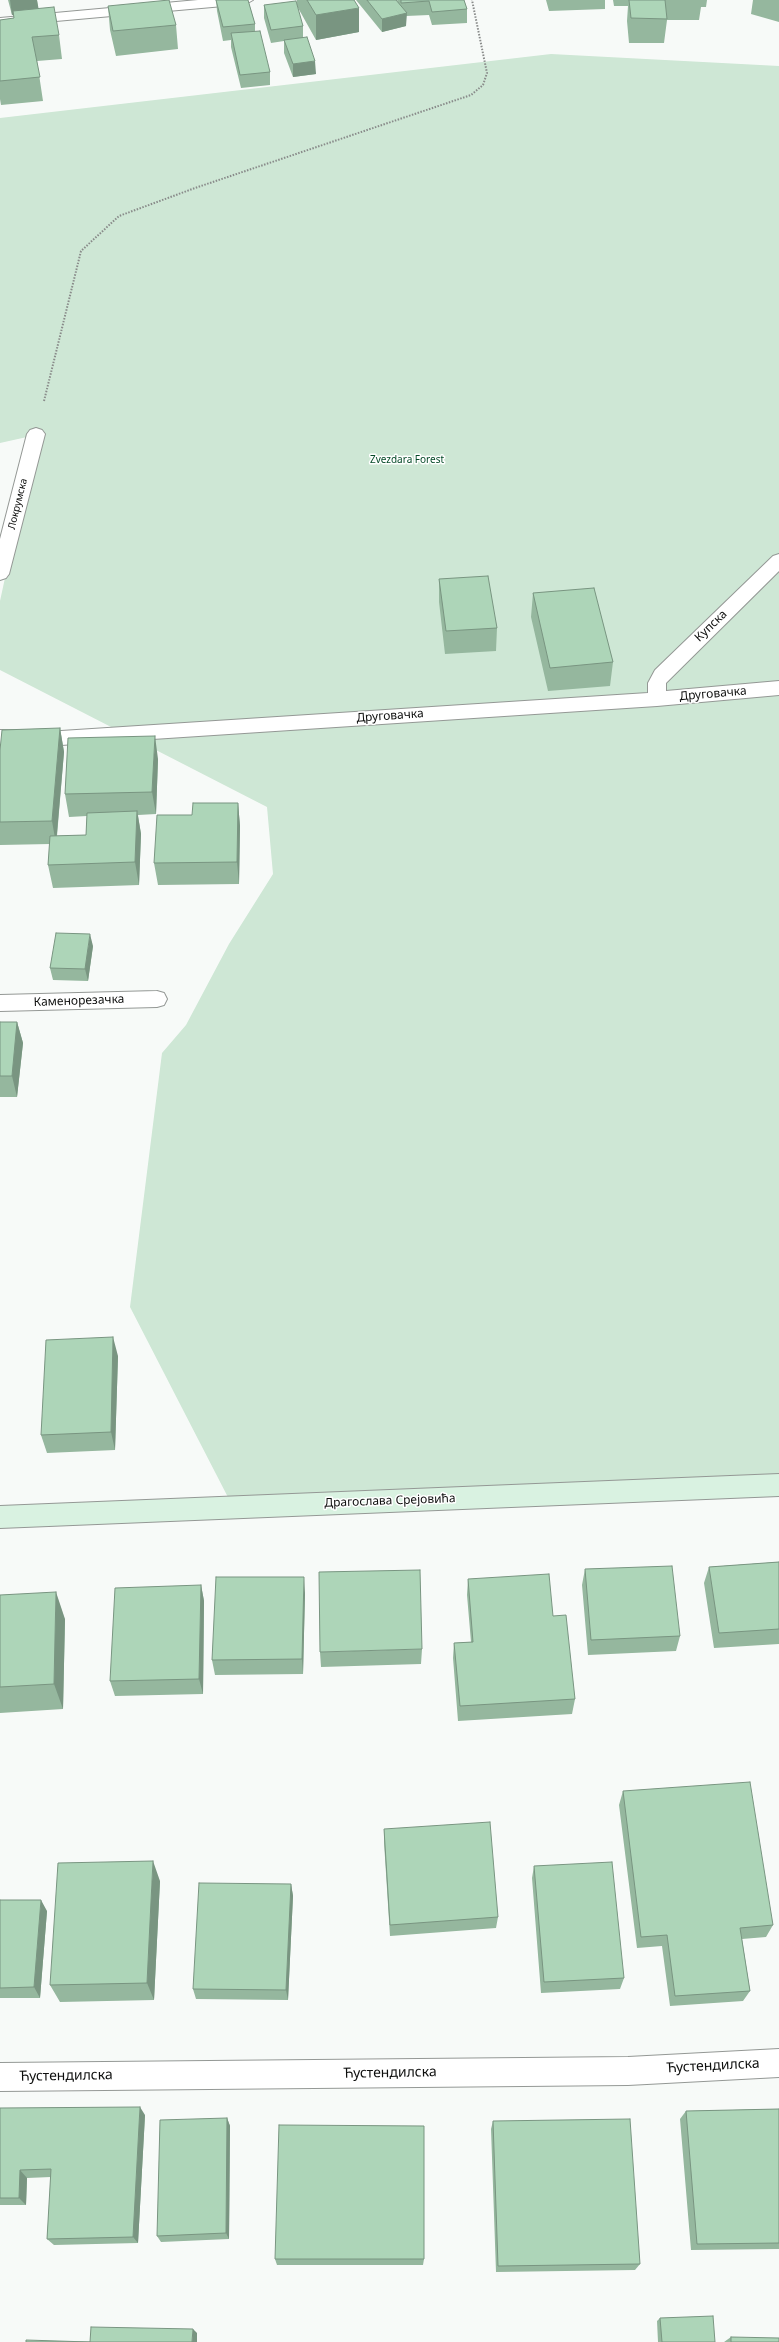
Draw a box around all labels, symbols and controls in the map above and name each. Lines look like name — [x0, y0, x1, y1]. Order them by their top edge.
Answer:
park label: Zvezdara Forest — [370, 454, 444, 466]
street label: Локрумска — [6, 477, 30, 531]
street label: Купска — [692, 607, 730, 645]
street label: Друговачка — [679, 684, 747, 704]
street label: Друговачка — [356, 706, 424, 726]
street label: Каменорезачка — [33, 992, 125, 1010]
street label: Драгослава Срејовића — [324, 1492, 456, 1510]
street label: Ћустендилска — [666, 2055, 760, 2077]
street label: Ћустендилска — [343, 2064, 437, 2082]
street label: Ћустендилска — [19, 2067, 113, 2085]

